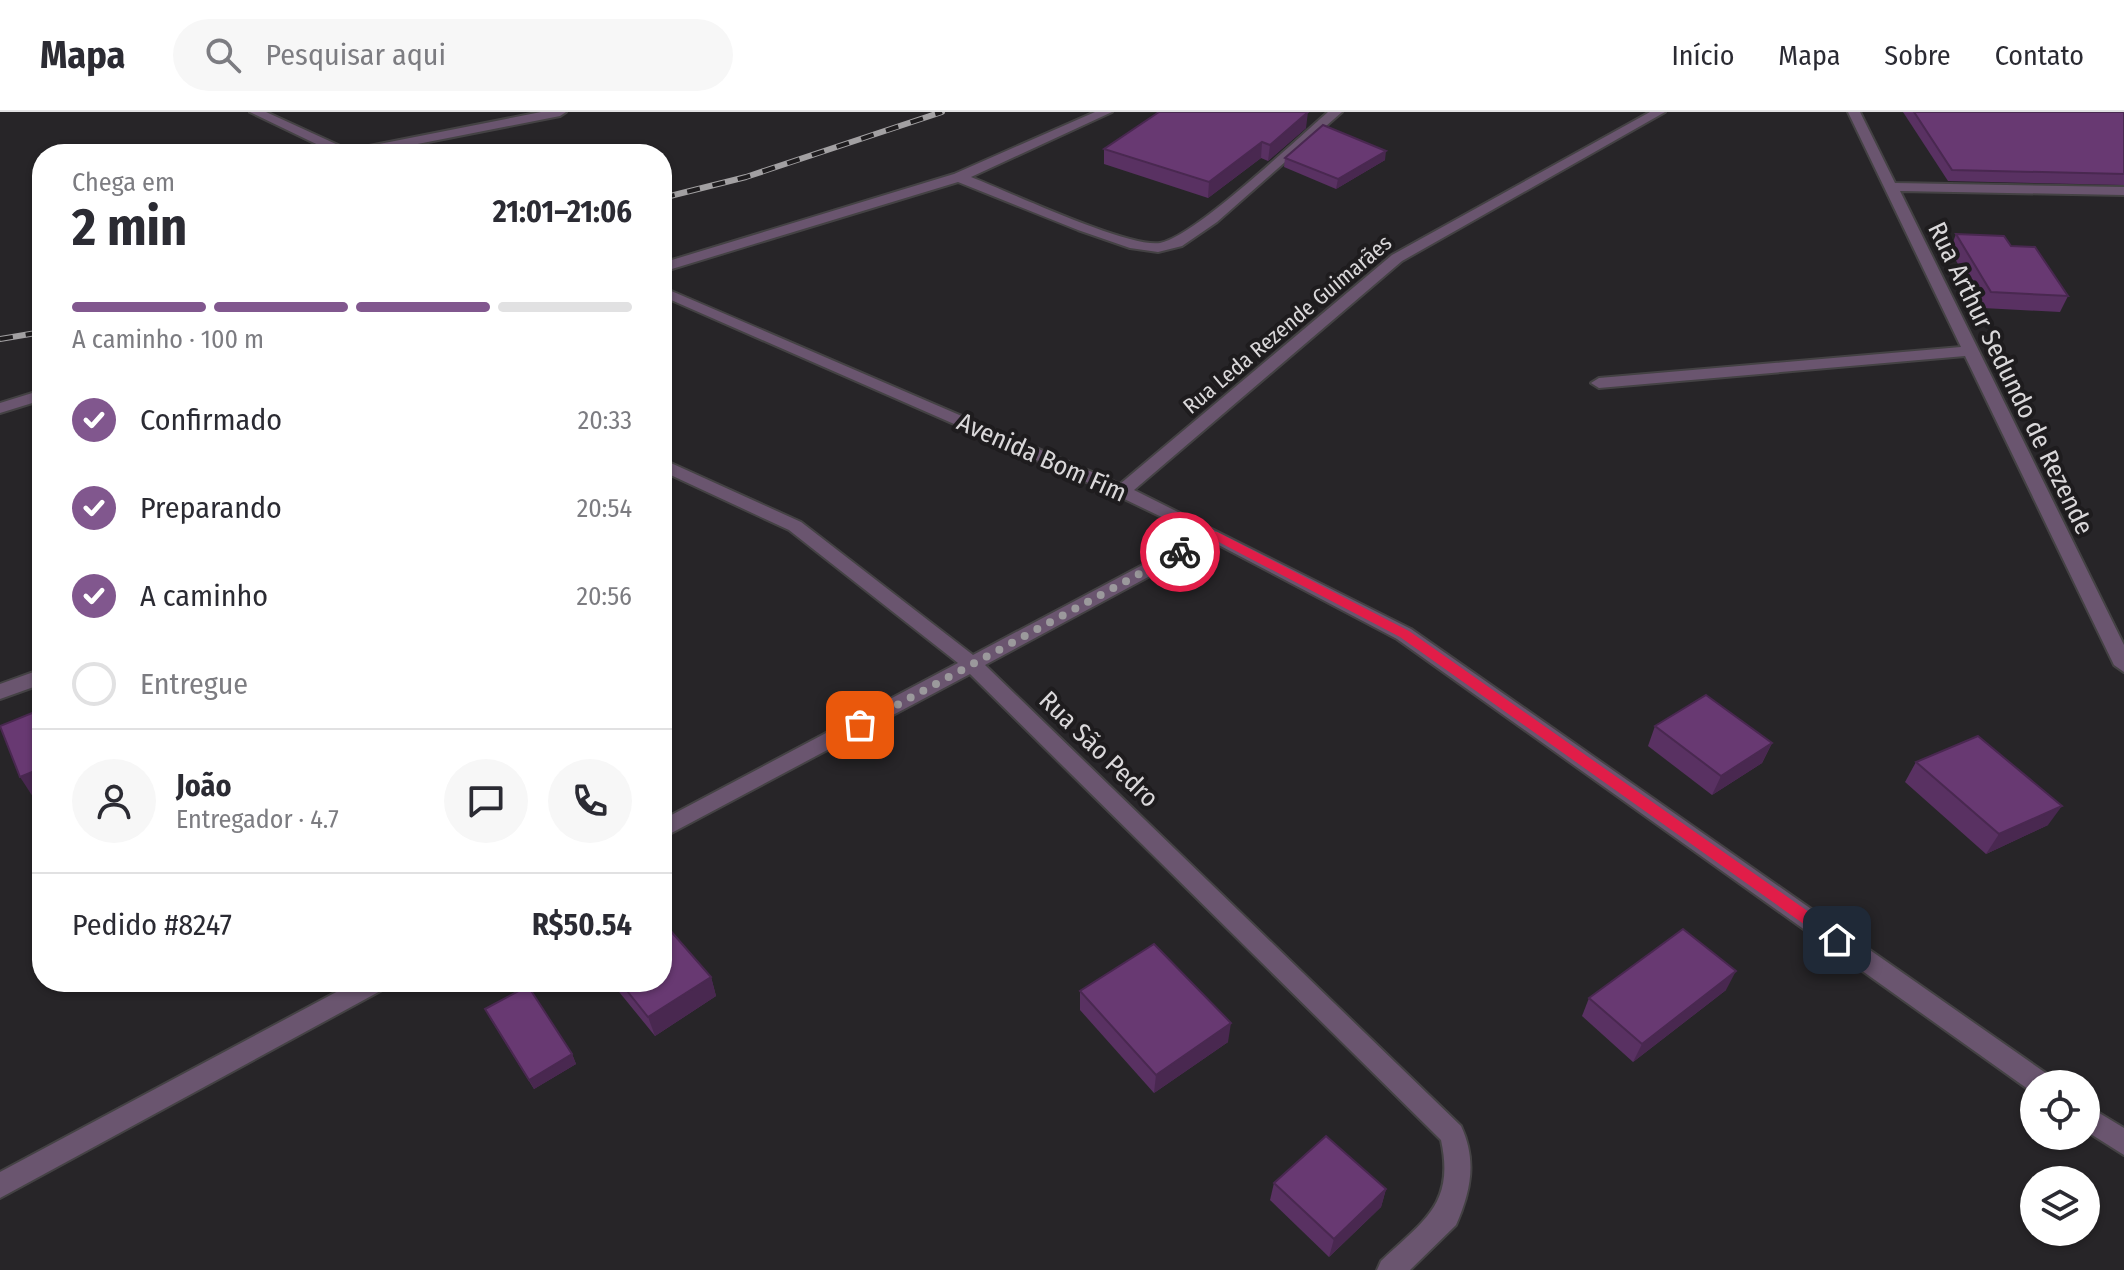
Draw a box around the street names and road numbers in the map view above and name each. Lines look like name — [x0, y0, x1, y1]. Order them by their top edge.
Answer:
street label: Rua Arthur Sedundo de Rezende — [1921, 217, 2100, 540]
street label: Rua Leda Rezende Guimarães — [1178, 229, 1397, 420]
street label: Avenida Bom Fim — [952, 406, 1131, 509]
street label: Rua São Pedro — [1033, 685, 1165, 814]

